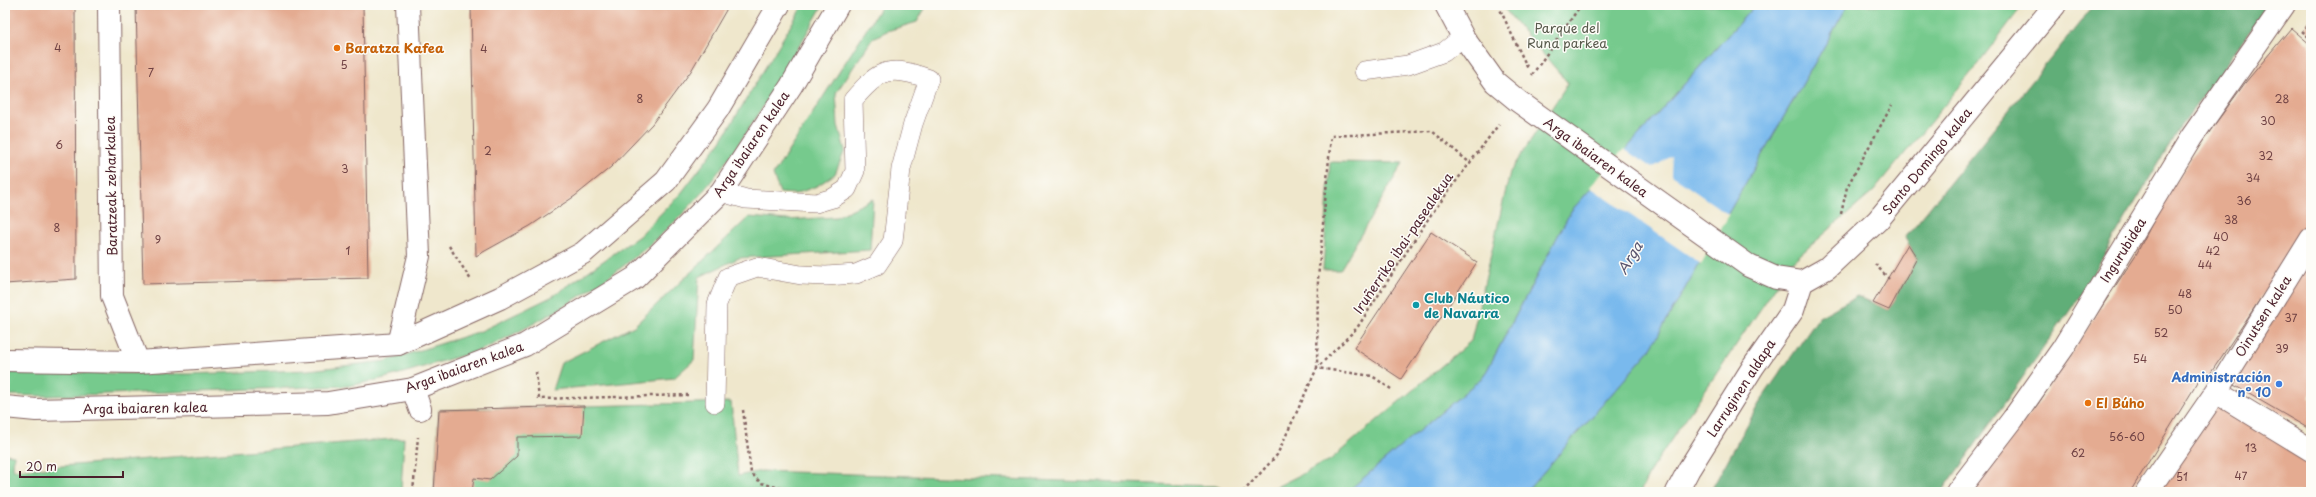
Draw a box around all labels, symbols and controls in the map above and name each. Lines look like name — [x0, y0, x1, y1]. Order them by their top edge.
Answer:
park label: Parque del Runa parkea — [1527, 18, 1607, 52]
place label: Baratza Kafea — [345, 38, 445, 57]
house number: 4 — [54, 39, 62, 56]
house number: 4 — [480, 40, 488, 57]
marker: Baratza Kafea — [332, 43, 342, 53]
house number: 5 — [340, 56, 348, 73]
house number: 7 — [148, 64, 154, 81]
street label: Arga ibaiaren kalea — [708, 86, 794, 201]
house number: 8 — [637, 90, 644, 107]
house number: 28 — [2275, 90, 2289, 107]
street label: Santo Domingo kalea — [1877, 102, 1976, 218]
street label: Arga ibaiaren kalea — [1540, 112, 1653, 202]
house number: 30 — [2260, 112, 2276, 129]
street label: Baratzeak zeharkalea — [100, 115, 121, 256]
house number: 6 — [55, 136, 63, 153]
house number: 2 — [484, 142, 492, 159]
house number: 32 — [2259, 147, 2274, 164]
house number: 3 — [341, 160, 349, 177]
street label: Iruñerriko ibai-pasealekua — [1348, 167, 1458, 317]
house number: 34 — [2246, 169, 2260, 186]
house number: 36 — [2237, 192, 2252, 209]
house number: 38 — [2224, 211, 2238, 228]
street label: Ingurubidea — [2095, 213, 2150, 286]
house number: 8 — [54, 219, 61, 236]
house number: 40 — [2213, 228, 2229, 245]
house number: 9 — [155, 231, 161, 248]
water label: Arga — [1612, 236, 1648, 278]
house number: 1 — [346, 242, 351, 259]
house number: 42 — [2206, 242, 2221, 259]
house number: 44 — [2198, 256, 2212, 273]
street label: Oinutsen kalea — [2230, 271, 2296, 360]
house number: 48 — [2178, 285, 2192, 302]
place label: Club Náutico de Navarra — [1424, 288, 1510, 322]
marker: Club Náutico de Navarra — [1411, 300, 1421, 310]
house number: 50 — [2167, 301, 2183, 318]
house number: 37 — [2285, 309, 2298, 326]
house number: 52 — [2154, 324, 2168, 341]
street label: Larruginen aldapa — [1702, 334, 1780, 440]
street label: Arga ibaiaren kalea — [402, 336, 527, 397]
house number: 39 — [2275, 340, 2289, 357]
house number: 54 — [2133, 350, 2147, 367]
place label: Administración n° 10 — [2170, 367, 2272, 401]
marker: Administración n° 10 — [2274, 379, 2284, 389]
place label: El Búho — [2096, 393, 2145, 412]
street label: Arga ibaiaren kalea — [82, 397, 208, 418]
marker: El Búho — [2083, 398, 2093, 408]
house number: 56-60 — [2109, 428, 2145, 445]
house number: 13 — [2245, 439, 2257, 456]
house number: 62 — [2071, 444, 2085, 461]
scale bar — [20, 453, 123, 479]
text: 20 m — [26, 457, 57, 475]
house number: 47 — [2235, 467, 2248, 484]
house number: 51 — [2176, 468, 2188, 485]

